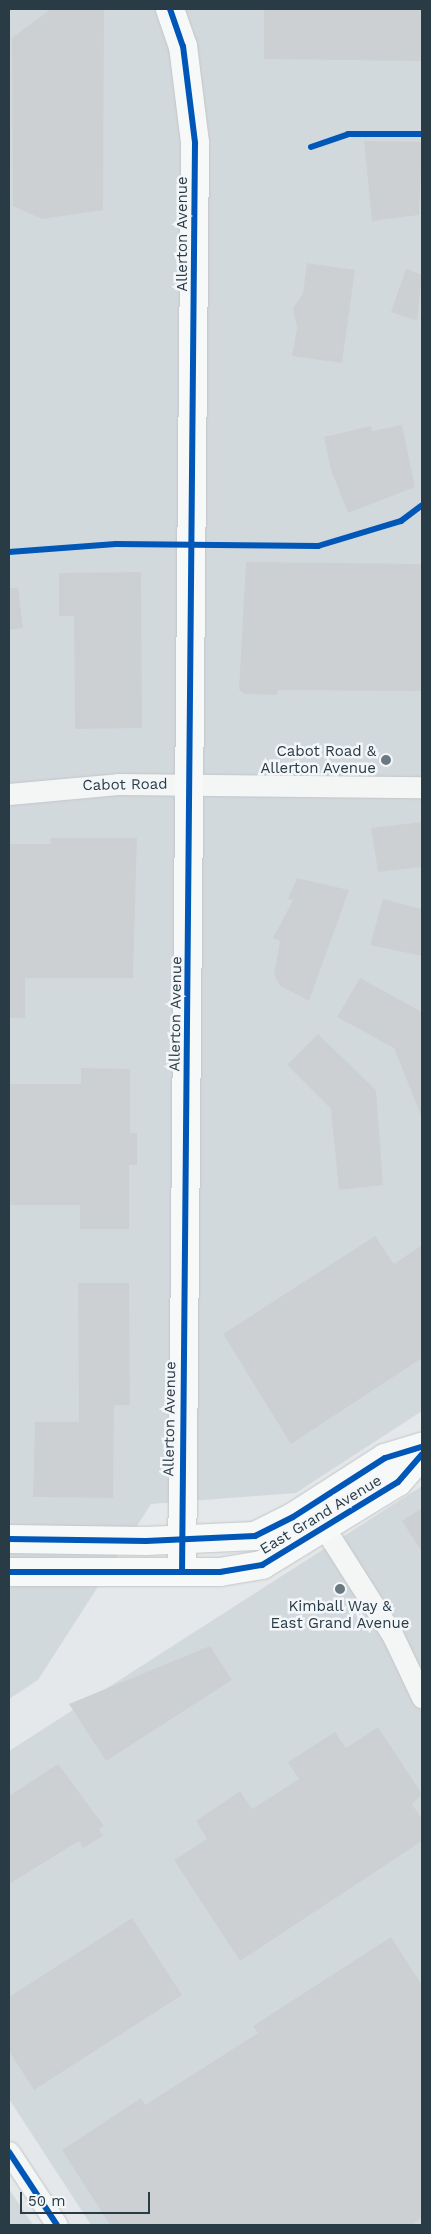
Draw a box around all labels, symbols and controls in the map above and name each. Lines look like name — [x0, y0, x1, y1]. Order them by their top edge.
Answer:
street label: Allerton Avenue — [174, 176, 192, 292]
place label: Cabot Road & Allerton Avenue — [260, 742, 376, 777]
marker: Cabot Road & Allerton Avenue — [380, 754, 392, 766]
street label: Cabot Road — [82, 775, 168, 795]
street label: Allerton Avenue — [166, 956, 186, 1072]
street label: Allerton Avenue — [160, 1361, 180, 1477]
street label: East Grand Avenue — [257, 1471, 385, 1559]
marker: Kimball Way & East Grand Avenue — [334, 1583, 346, 1595]
place label: Kimball Way & East Grand Avenue — [270, 1597, 410, 1632]
scale bar — [22, 2182, 152, 2214]
text: 50 m — [28, 2192, 65, 2210]

